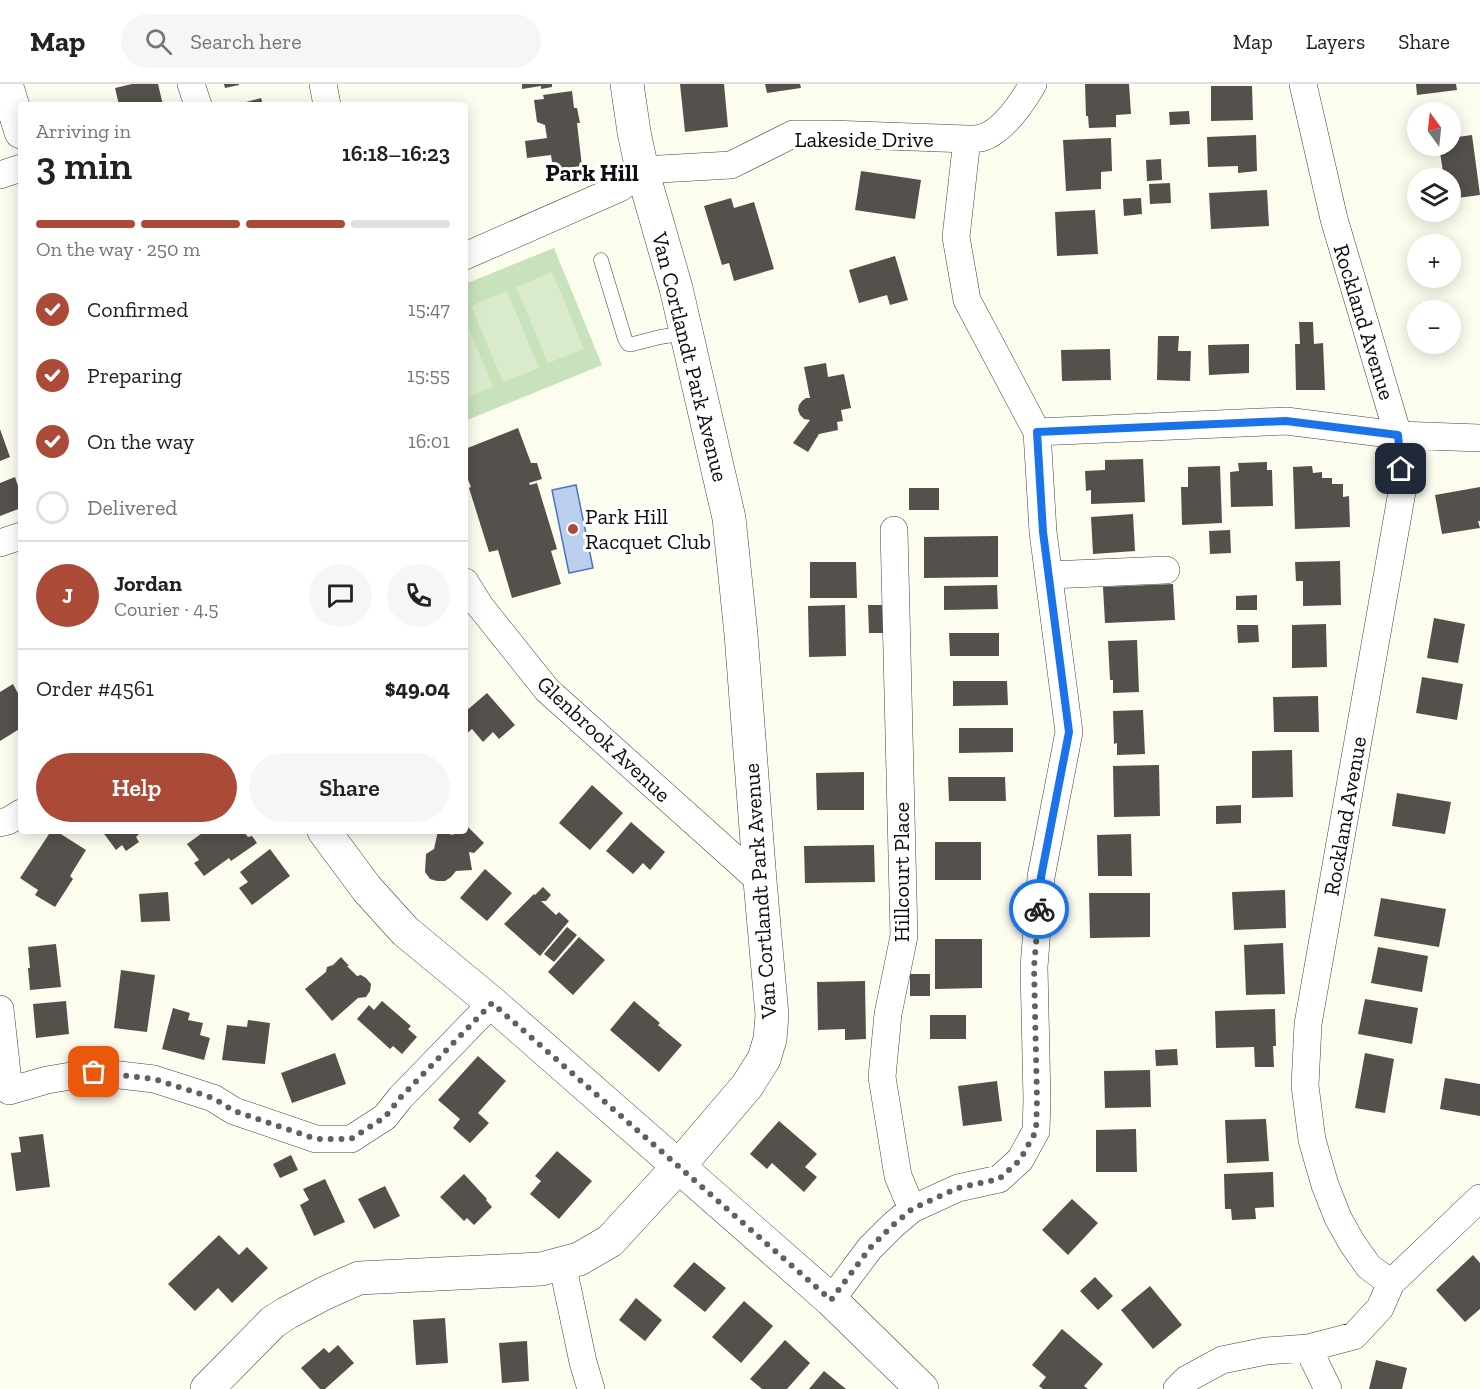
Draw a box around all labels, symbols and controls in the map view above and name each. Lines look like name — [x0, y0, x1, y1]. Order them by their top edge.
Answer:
search box — [121, 14, 541, 68]
text: Map — [30, 25, 85, 58]
icon: search — [142, 25, 175, 58]
text: Search here — [190, 28, 302, 55]
text: Map — [1233, 29, 1273, 54]
text: Layers — [1306, 29, 1365, 54]
text: Share — [1398, 29, 1450, 54]
north arrow — [1407, 102, 1461, 156]
map controls — [1407, 102, 1461, 354]
text: Arriving in — [36, 119, 131, 143]
street label: Lakeside Drive — [794, 126, 934, 153]
text: 16:18–16:23 — [342, 140, 450, 167]
text: 3 min — [36, 142, 132, 189]
district label: Park Hill — [545, 158, 639, 187]
button: layers — [1407, 168, 1461, 222]
street label: Van Cortlandt Park Avenue — [646, 229, 734, 484]
button: + — [1407, 234, 1461, 288]
text: On the way · 250 m — [36, 237, 200, 261]
street label: Rockland Avenue — [1327, 241, 1401, 403]
icon: check — [36, 293, 69, 326]
text: Confirmed — [87, 296, 188, 323]
text: 15:47 — [408, 297, 450, 321]
button: − — [1407, 300, 1461, 354]
icon: check — [36, 359, 69, 392]
text: Preparing — [87, 362, 182, 389]
text: 15:55 — [407, 363, 450, 387]
icon: check — [36, 425, 69, 458]
text: On the way — [87, 428, 194, 455]
text: 16:01 — [408, 429, 450, 453]
pin — [1375, 443, 1426, 494]
icon: home — [1384, 452, 1417, 485]
text: Delivered — [87, 494, 177, 521]
place label: Park Hill Racquet Club — [585, 503, 711, 555]
marker: Park Hill Racquet Club — [566, 522, 580, 536]
button: chat — [309, 564, 372, 627]
button: phone — [387, 564, 450, 627]
text: Jordan — [114, 570, 182, 597]
text: J — [62, 582, 73, 609]
text: Courier · 4.5 — [114, 597, 219, 621]
street label: Glenbrook Avenue — [532, 670, 676, 808]
text: Order #4561 — [36, 675, 154, 702]
text: $49.04 — [385, 675, 450, 702]
street label: Rockland Avenue — [1318, 734, 1372, 898]
button: Help — [36, 753, 237, 822]
button: Share — [249, 753, 450, 822]
street label: Van Cortlandt Park Avenue — [738, 762, 782, 1021]
street label: Hillcourt Place — [888, 802, 915, 942]
courier — [1009, 879, 1069, 939]
icon: bike — [1023, 893, 1056, 926]
pin — [68, 1046, 119, 1097]
icon: bag — [77, 1055, 110, 1088]

